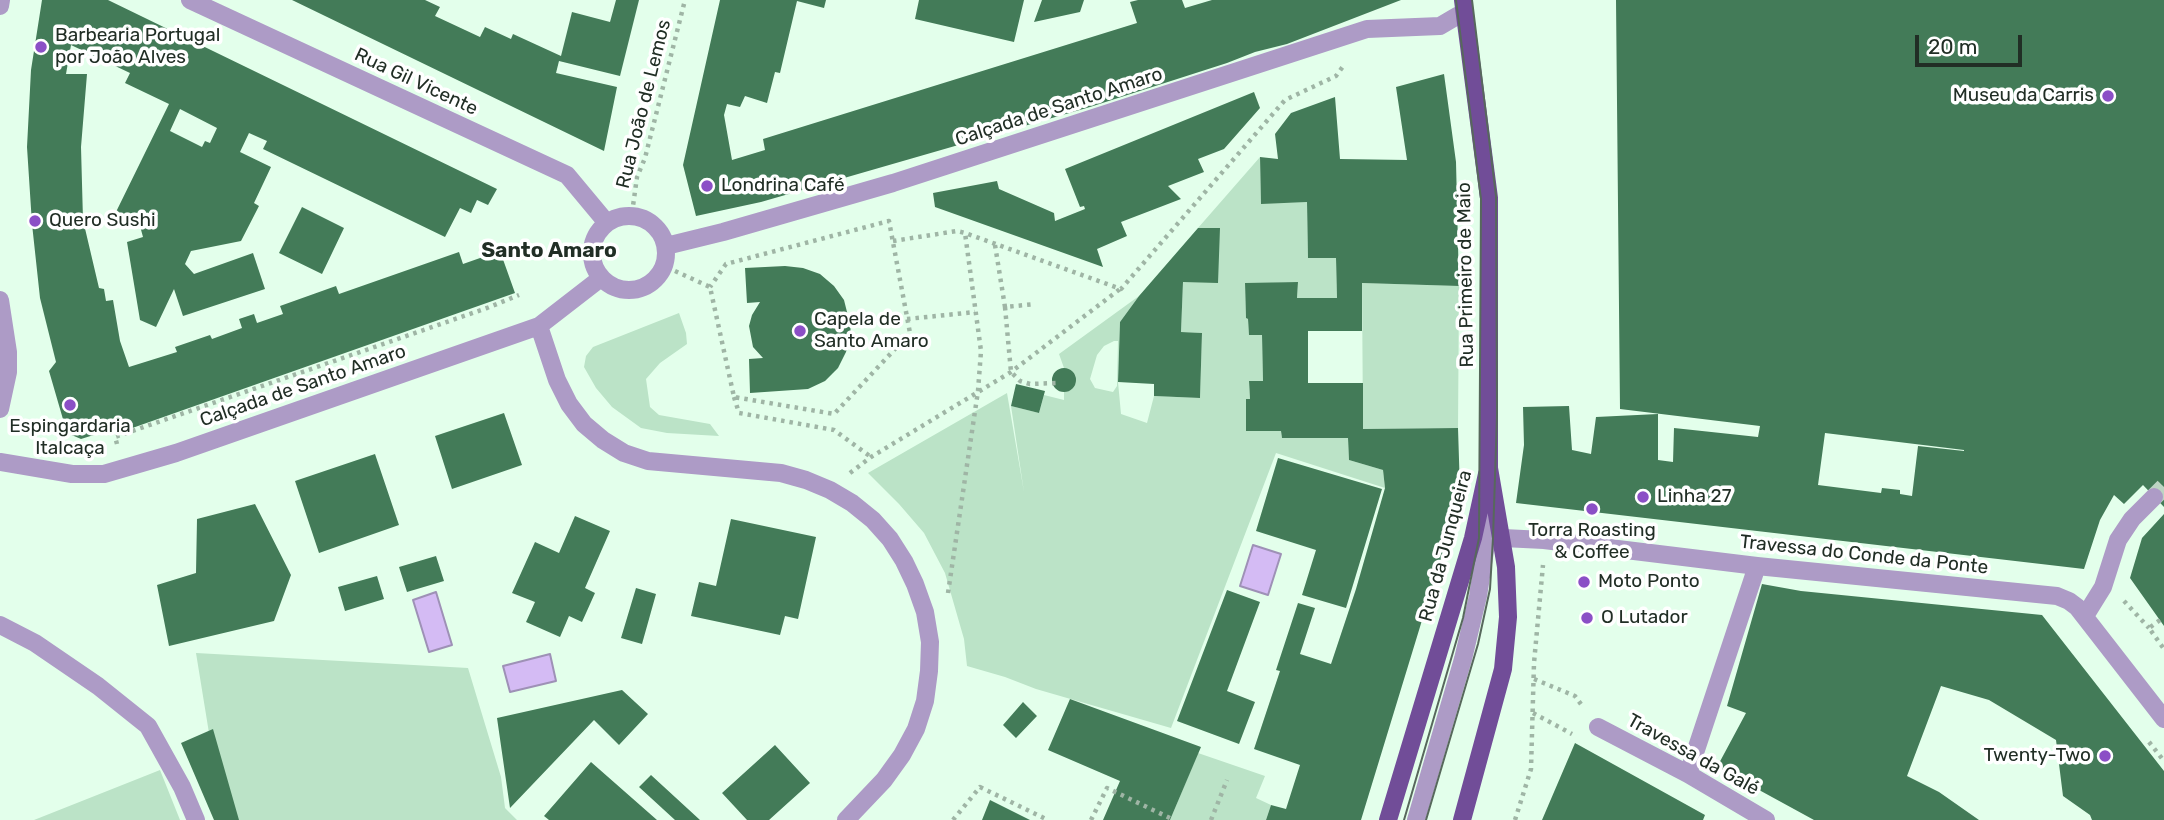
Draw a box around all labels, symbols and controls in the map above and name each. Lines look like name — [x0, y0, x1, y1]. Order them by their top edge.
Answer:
street label: Rua João de Lemos — [612, 17, 676, 191]
scale bar — [1919, 21, 2026, 65]
place label: Barbearia Portugal por João Alves — [55, 25, 220, 69]
text: 20 m — [1928, 34, 1977, 59]
marker: Barbearia Portugal por João Alves — [33, 39, 49, 55]
street label: Rua Gil Vicente — [351, 43, 481, 121]
street label: Calçada de Santo Amaro — [953, 63, 1165, 151]
place label: Museu da Carris — [1953, 85, 2094, 107]
marker: Museu da Carris — [2100, 88, 2116, 104]
place label: Londrina Café — [721, 175, 845, 197]
marker: Londrina Café — [699, 178, 715, 194]
street label: Rua Primeiro de Maio — [1453, 182, 1479, 368]
place label: Quero Sushi — [49, 210, 156, 232]
marker: Quero Sushi — [27, 213, 43, 229]
district label: Santo Amaro — [481, 238, 617, 264]
place label: Capela de Santo Amaro — [814, 309, 929, 353]
marker: Capela de Santo Amaro — [792, 323, 808, 339]
street label: Calçada de Santo Amaro — [197, 340, 409, 432]
marker: Espingardaria Italcaça — [62, 397, 78, 413]
place label: Espingardaria Italcaça — [9, 416, 131, 460]
street label: Rua da Junqueira — [1415, 468, 1477, 624]
place label: Linha 27 — [1657, 486, 1731, 508]
marker: Linha 27 — [1635, 489, 1651, 505]
marker: Torra Roasting & Coffee — [1584, 501, 1600, 517]
place label: Torra Roasting & Coffee — [1528, 520, 1656, 564]
street label: Travessa do Conde da Ponte — [1739, 531, 1989, 579]
place label: Moto Ponto — [1598, 571, 1700, 593]
marker: Moto Ponto — [1576, 574, 1592, 590]
place label: O Lutador — [1601, 607, 1688, 629]
marker: O Lutador — [1579, 610, 1595, 626]
street label: Travessa da Galé — [1623, 709, 1763, 801]
place label: Twenty-Two — [1983, 745, 2091, 767]
marker: Twenty-Two — [2097, 748, 2113, 764]

